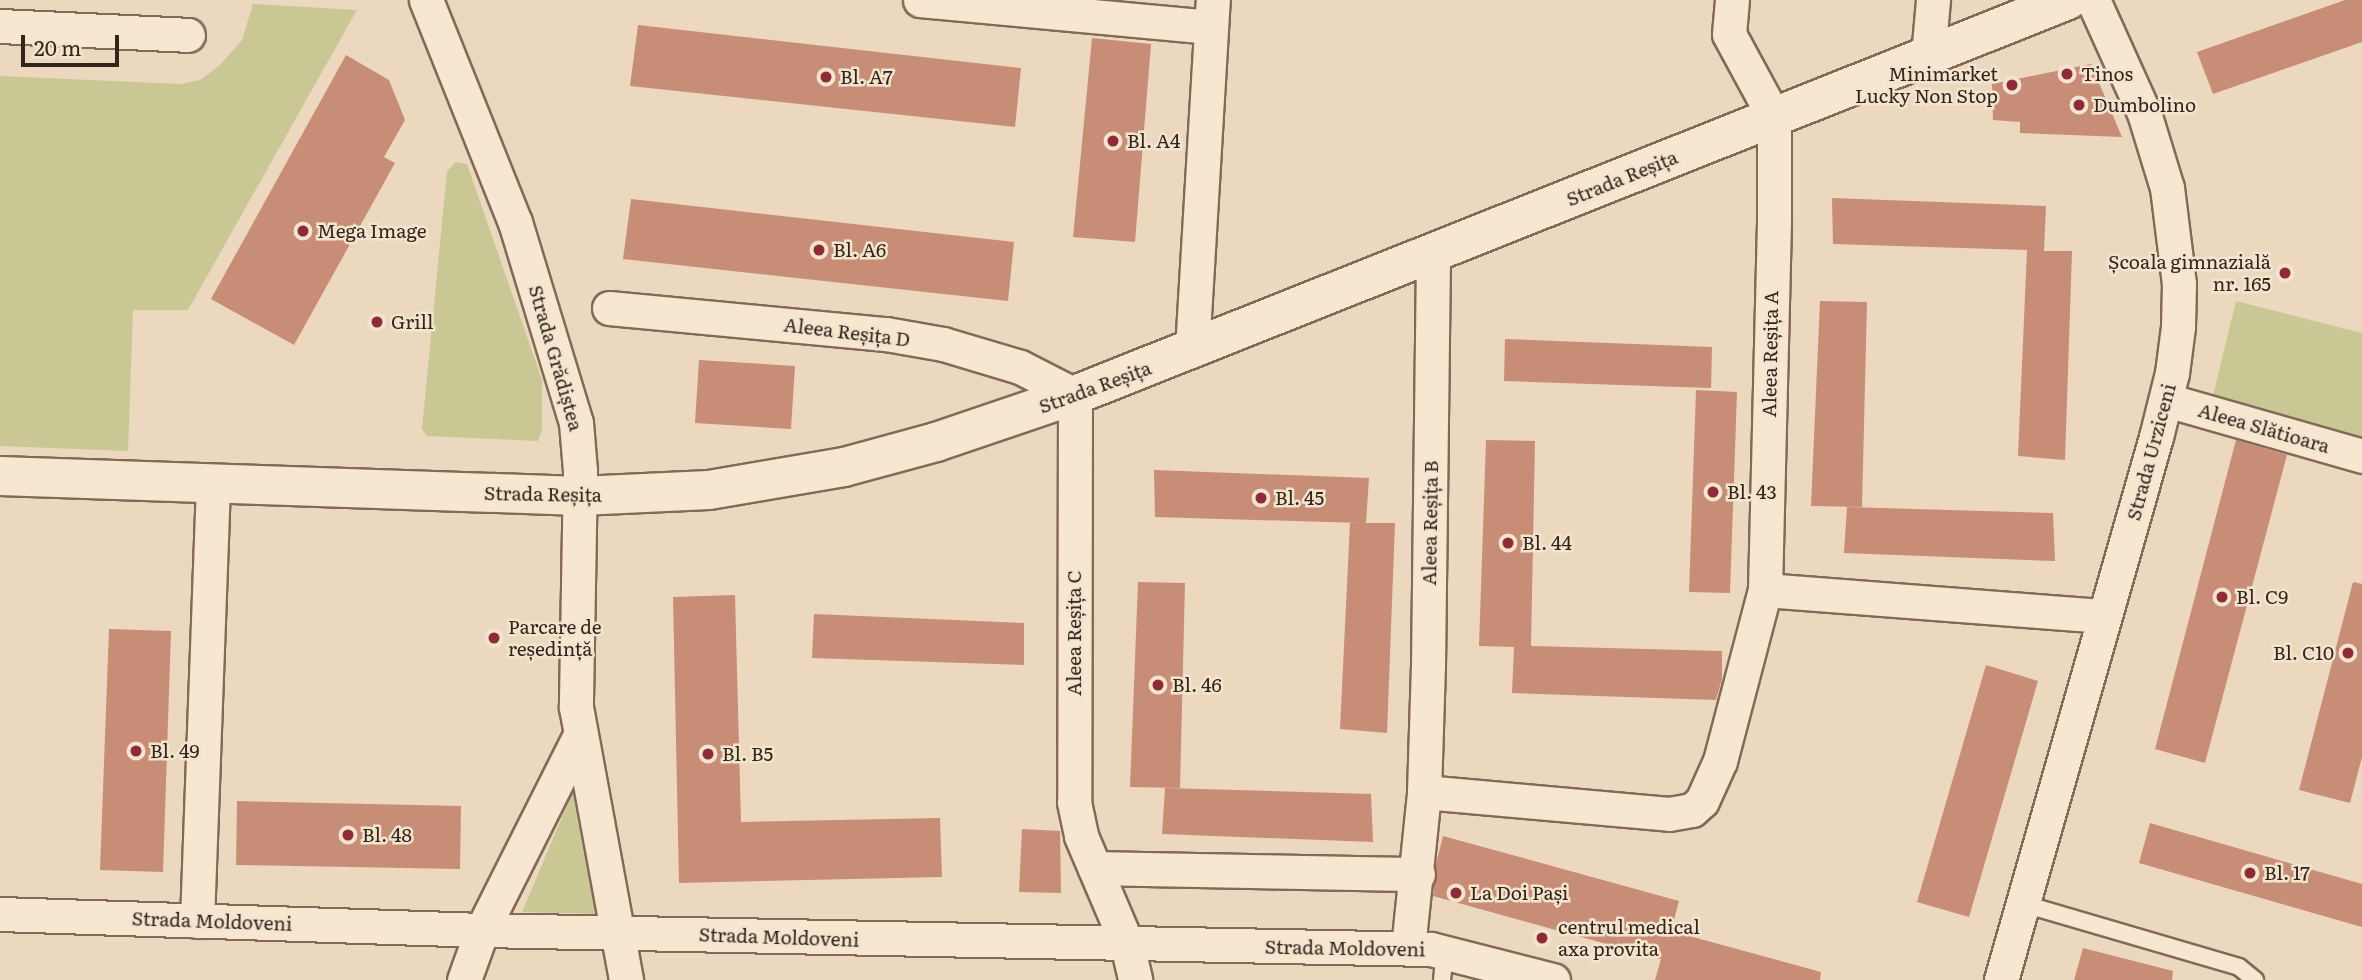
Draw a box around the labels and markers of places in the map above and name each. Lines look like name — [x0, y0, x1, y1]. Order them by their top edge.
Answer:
place label: Minimarket Lucky Non Stop — [1855, 63, 1998, 107]
place label: Tinos — [2081, 63, 2133, 85]
place label: Bl. A7 — [840, 66, 893, 88]
marker: Tinos — [2059, 66, 2075, 82]
marker: Bl. A7 — [818, 69, 834, 85]
marker: Minimarket Lucky Non Stop — [2004, 77, 2020, 93]
place label: Dumbolino — [2093, 94, 2196, 116]
marker: Dumbolino — [2071, 97, 2087, 113]
place label: Bl. A4 — [1127, 130, 1180, 152]
marker: Bl. A4 — [1105, 133, 1121, 149]
place label: Mega Image — [317, 220, 427, 242]
marker: Mega Image — [295, 223, 311, 239]
place label: Bl. A6 — [833, 239, 886, 261]
marker: Bl. A6 — [811, 242, 827, 258]
place label: Școala gimnazială nr. 165 — [2108, 251, 2271, 295]
marker: Școala gimnazială nr. 165 — [2277, 265, 2293, 281]
place label: Grill — [391, 311, 433, 333]
marker: Grill — [369, 314, 385, 330]
place label: Bl. 43 — [1727, 481, 1777, 503]
marker: Bl. 43 — [1705, 484, 1721, 500]
place label: Bl. 45 — [1275, 487, 1324, 509]
marker: Bl. 45 — [1253, 490, 1269, 506]
place label: Bl. 44 — [1522, 532, 1572, 554]
marker: Bl. 44 — [1500, 535, 1516, 551]
place label: Bl. C9 — [2236, 586, 2288, 608]
marker: Bl. C9 — [2214, 589, 2230, 605]
place label: Parcare de reședință — [508, 616, 602, 660]
marker: Parcare de reședință — [486, 630, 502, 646]
place label: Bl. C10 — [2273, 642, 2334, 664]
marker: Bl. C10 — [2340, 645, 2356, 661]
place label: Bl. 46 — [1172, 674, 1222, 696]
marker: Bl. 46 — [1150, 677, 1166, 693]
place label: Bl. 49 — [150, 740, 199, 762]
marker: Bl. 49 — [128, 743, 144, 759]
place label: Bl. B5 — [722, 743, 773, 765]
marker: Bl. B5 — [700, 746, 716, 762]
place label: Bl. 48 — [362, 824, 412, 846]
marker: Bl. 48 — [340, 827, 356, 843]
place label: Bl. 17 — [2264, 862, 2310, 884]
marker: Bl. 17 — [2242, 865, 2258, 881]
place label: La Doi Pași — [1470, 882, 1568, 904]
marker: La Doi Pași — [1448, 885, 1464, 901]
place label: centrul medical axa provita — [1558, 916, 1700, 960]
marker: centrul medical axa provita — [1532, 928, 1552, 948]

